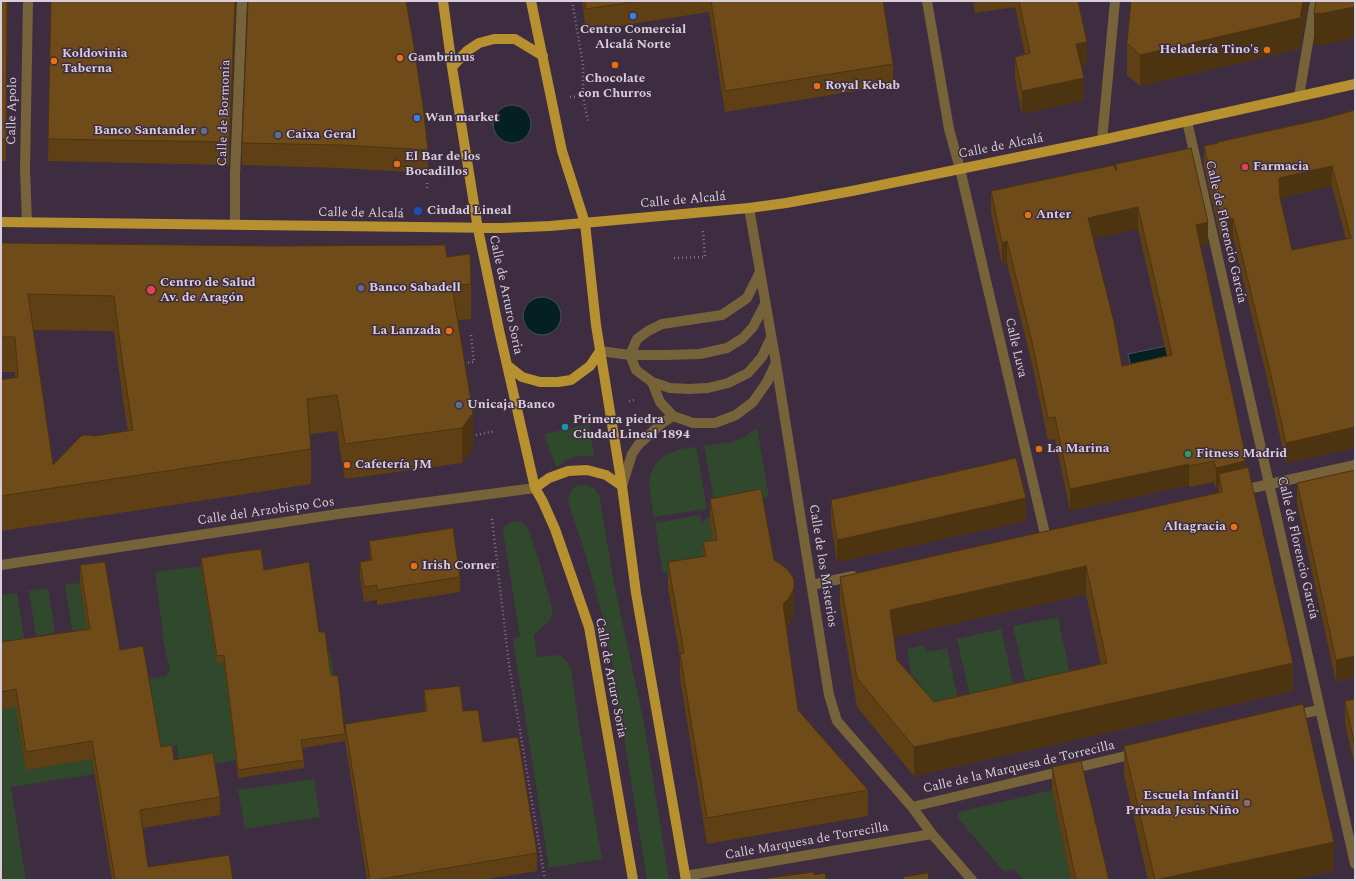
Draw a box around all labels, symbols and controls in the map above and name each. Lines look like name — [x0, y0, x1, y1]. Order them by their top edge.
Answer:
marker: Centro Comercial Alcalá Norte — [628, 11, 638, 21]
place label: Centro Comercial Alcalá Norte — [580, 22, 686, 53]
place label: Heladería Tino's — [1159, 42, 1259, 58]
marker: Heladería Tino's — [1262, 45, 1272, 55]
place label: Koldovinia Taberna — [62, 46, 127, 77]
place label: Gambrinus — [408, 50, 475, 66]
marker: Gambrinus — [395, 53, 405, 63]
marker: Koldovinia Taberna — [49, 56, 59, 66]
street label: Calle de Bormonia — [215, 59, 235, 167]
marker: Chocolate con Churros — [610, 60, 620, 70]
place label: Chocolate con Churros — [578, 71, 652, 102]
street label: Calle Apolo — [5, 77, 21, 145]
place label: Royal Kebab — [825, 78, 900, 94]
marker: Royal Kebab — [812, 81, 822, 91]
place label: Wan market — [425, 110, 499, 126]
marker: Wan market — [412, 113, 422, 123]
place label: Banco Santander — [94, 123, 196, 139]
marker: Banco Santander — [199, 126, 209, 136]
place label: Caixa Geral — [286, 127, 356, 143]
marker: Caixa Geral — [273, 130, 283, 140]
street label: Calle de Alcalá — [957, 131, 1045, 163]
place label: El Bar de los Bocadillos — [405, 149, 480, 180]
marker: El Bar de los Bocadillos — [392, 159, 402, 169]
street label: Calle de Florencio García — [1201, 159, 1249, 305]
place label: Farmacia — [1253, 159, 1309, 175]
marker: Farmacia — [1240, 162, 1250, 172]
street label: Calle de Alcalá — [640, 189, 726, 213]
place label: Ciudad Lineal — [427, 203, 512, 219]
street label: Calle de Alcalá — [318, 205, 404, 223]
marker: Ciudad Lineal — [412, 205, 424, 217]
place label: Anter — [1036, 207, 1071, 223]
marker: Anter — [1023, 210, 1033, 220]
street label: Calle de Arturo Soria — [485, 234, 525, 356]
place label: Centro de Salud Av. de Aragón — [160, 275, 256, 306]
place label: Banco Sabadell — [369, 280, 461, 296]
marker: Banco Sabadell — [356, 283, 366, 293]
marker: Centro de Salud Av. de Aragón — [145, 284, 157, 296]
street label: Calle Luva — [1001, 317, 1029, 379]
place label: La Lanzada — [372, 323, 441, 339]
marker: La Lanzada — [444, 326, 454, 336]
place label: Unicaja Banco — [467, 397, 555, 413]
marker: Unicaja Banco — [454, 400, 464, 410]
place label: Primera piedra Ciudad Lineal 1894 — [573, 412, 690, 443]
marker: Primera piedra Ciudad Lineal 1894 — [560, 422, 570, 432]
place label: La Marina — [1047, 441, 1110, 457]
marker: La Marina — [1034, 444, 1044, 454]
place label: Fitness Madrid — [1196, 446, 1287, 462]
marker: Fitness Madrid — [1183, 449, 1193, 459]
place label: Cafetería JM — [355, 457, 432, 473]
marker: Cafetería JM — [342, 460, 352, 470]
street label: Calle de Florencio García — [1273, 475, 1321, 621]
street label: Calle del Arzobispo Cos — [196, 495, 336, 529]
street label: Calle de los Misterios — [805, 503, 839, 629]
place label: Altagracia — [1163, 519, 1226, 535]
marker: Altagracia — [1229, 522, 1239, 532]
place label: Irish Corner — [422, 558, 496, 574]
marker: Irish Corner — [409, 561, 419, 571]
street label: Calle de Arturo Soria — [591, 617, 629, 739]
street label: Calle de la Marquesa de Torrecilla — [922, 738, 1116, 798]
place label: Escuela Infantil Privada Jesús Niño — [1126, 788, 1239, 819]
marker: Escuela Infantil Privada Jesús Niño — [1242, 798, 1252, 808]
street label: Calle Marquesa de Torrecilla — [724, 820, 890, 864]

